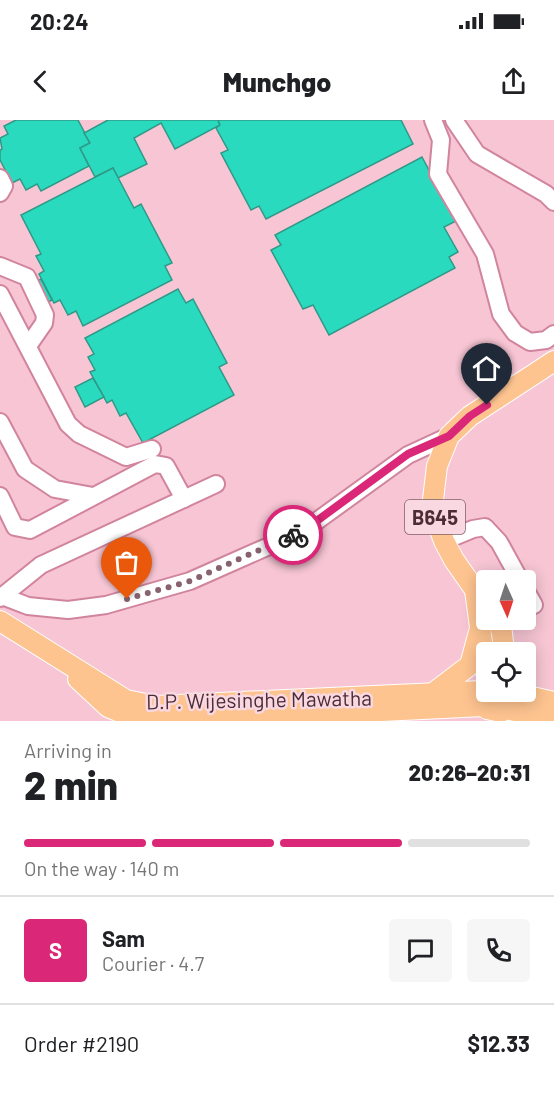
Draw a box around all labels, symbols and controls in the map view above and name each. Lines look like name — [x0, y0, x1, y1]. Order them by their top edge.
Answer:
text: 20:24 — [30, 8, 89, 34]
icon: back — [24, 65, 57, 98]
text: Munchgo — [223, 65, 331, 97]
icon: share — [497, 65, 530, 98]
pin — [461, 343, 512, 405]
icon: home — [470, 352, 503, 385]
road number: B645 — [405, 500, 465, 534]
courier — [263, 505, 323, 565]
icon: bike — [277, 519, 310, 552]
pin — [101, 537, 152, 599]
icon: bag — [110, 546, 143, 579]
north arrow — [476, 570, 536, 630]
map controls — [476, 570, 536, 702]
button: locate — [476, 642, 536, 702]
street label: D.P. Wijesinghe Mawatha — [146, 685, 372, 713]
text: Arriving in — [24, 738, 112, 762]
text: 20:26–20:31 — [408, 759, 530, 785]
text: 2 min — [24, 761, 118, 808]
text: On the way · 140 m — [24, 856, 179, 880]
button: chat — [389, 919, 452, 982]
button: phone — [467, 919, 530, 982]
text: Sam — [102, 925, 145, 951]
text: S — [49, 937, 62, 963]
text: Courier · 4.7 — [102, 951, 204, 975]
text: Order #2190 — [24, 1030, 139, 1056]
text: $12.33 — [468, 1030, 530, 1056]

